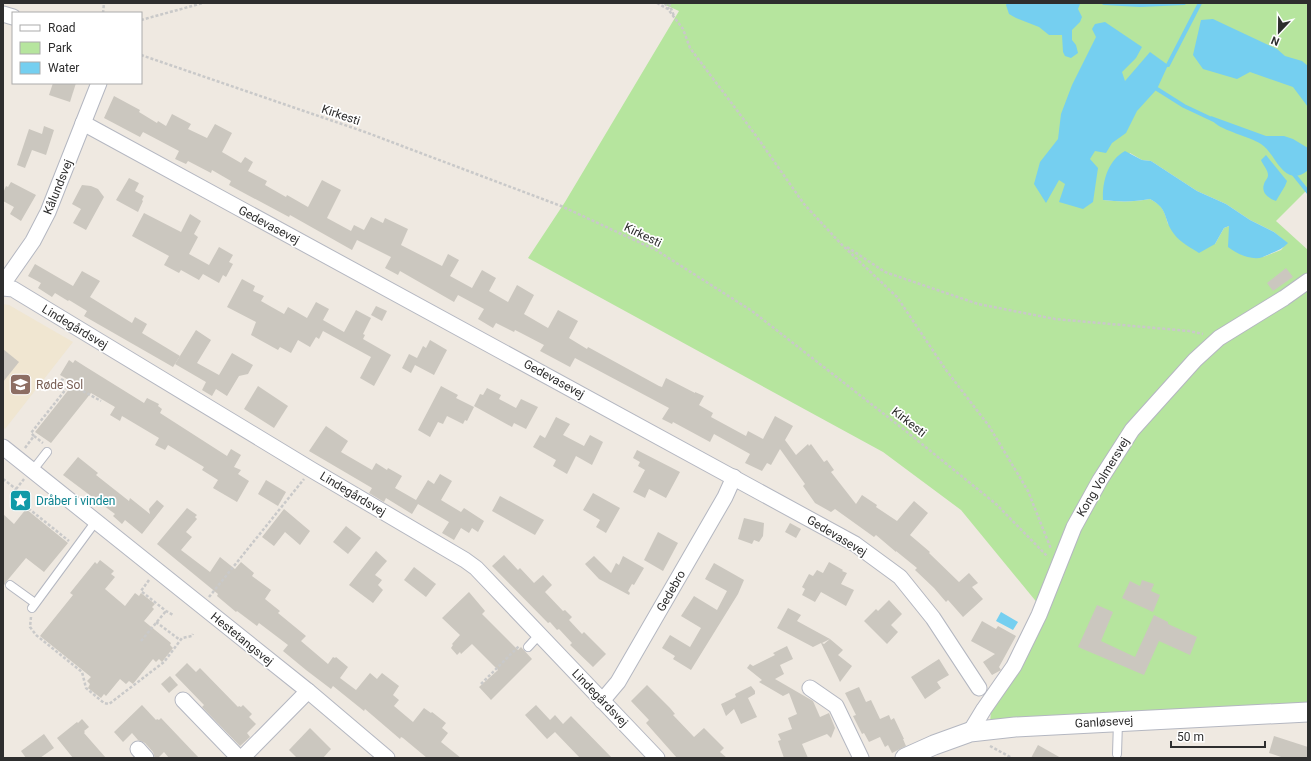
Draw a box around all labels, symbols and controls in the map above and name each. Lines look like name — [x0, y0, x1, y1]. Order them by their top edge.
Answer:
legend — [12, 12, 142, 84]
north arrow — [1259, 12, 1299, 52]
text: Road — [48, 21, 76, 35]
text: N — [1269, 33, 1281, 48]
text: Park — [48, 41, 73, 55]
text: Water — [48, 61, 79, 75]
street label: Kirkesti — [320, 102, 362, 128]
street label: Kålundsvej — [41, 157, 75, 217]
street label: Gedevasevej — [236, 203, 302, 247]
street label: Kirkesti — [622, 220, 664, 250]
street label: Lindegårdsvej — [40, 302, 111, 352]
street label: Gedevasevej — [521, 357, 587, 401]
school or university icon: Røde Sol — [8, 372, 34, 398]
place label: Røde Sol — [36, 378, 83, 392]
street label: Kirkesti — [889, 404, 929, 440]
street label: Kong Volmersvej — [1074, 435, 1132, 519]
street label: Lindegårdsvej — [318, 469, 389, 519]
place icon: Dråber i vinden — [8, 488, 34, 514]
place label: Dråber i vinden — [36, 494, 115, 508]
street label: Gedevasevej — [805, 513, 870, 559]
street label: Gedebro — [654, 568, 688, 614]
street label: Hestetangsvej — [208, 610, 276, 669]
street label: Lindegårdsvej — [569, 666, 631, 730]
street label: Ganløsevej — [1074, 713, 1134, 731]
scale bar — [1171, 723, 1265, 749]
text: 50 m — [1177, 730, 1204, 744]

